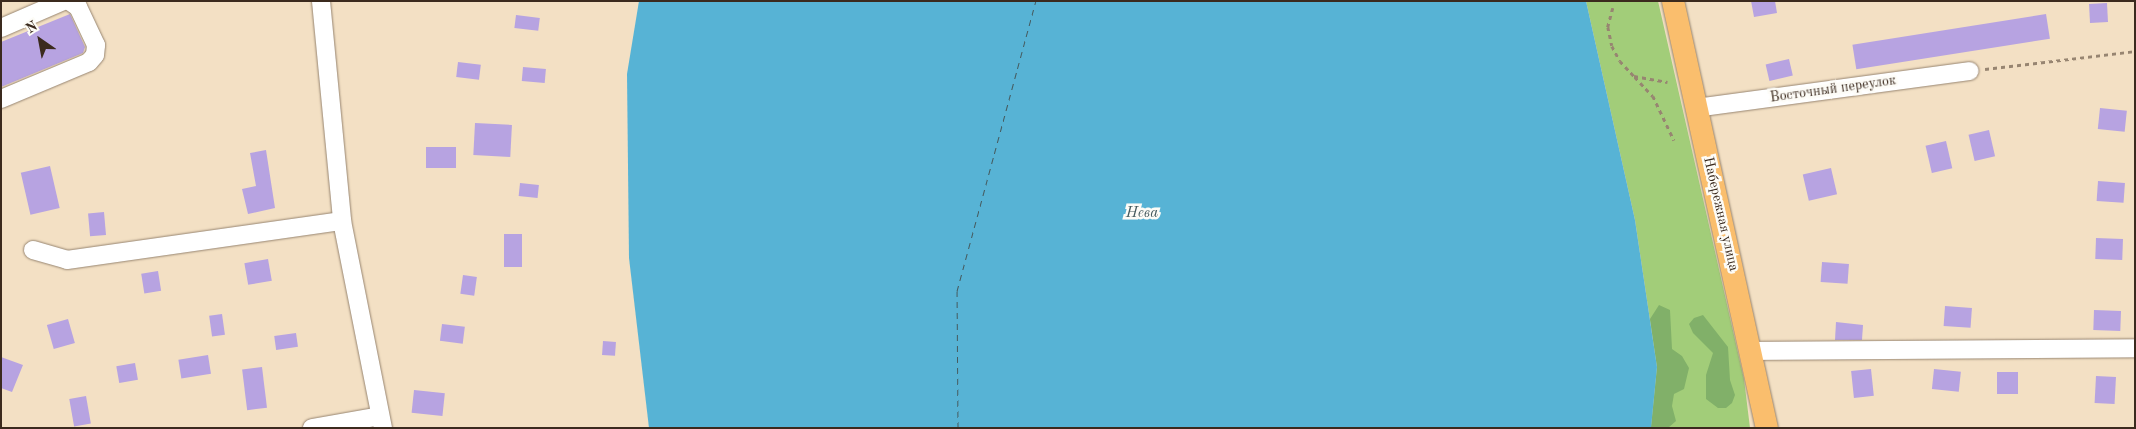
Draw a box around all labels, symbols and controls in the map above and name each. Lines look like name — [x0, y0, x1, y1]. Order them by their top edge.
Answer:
north arrow — [15, 15, 65, 65]
text: N — [24, 19, 40, 36]
street label: Восточный переулок — [1769, 72, 1897, 106]
street label: Набережная улица — [1700, 155, 1742, 273]
water label: Нева — [1126, 205, 1158, 223]

